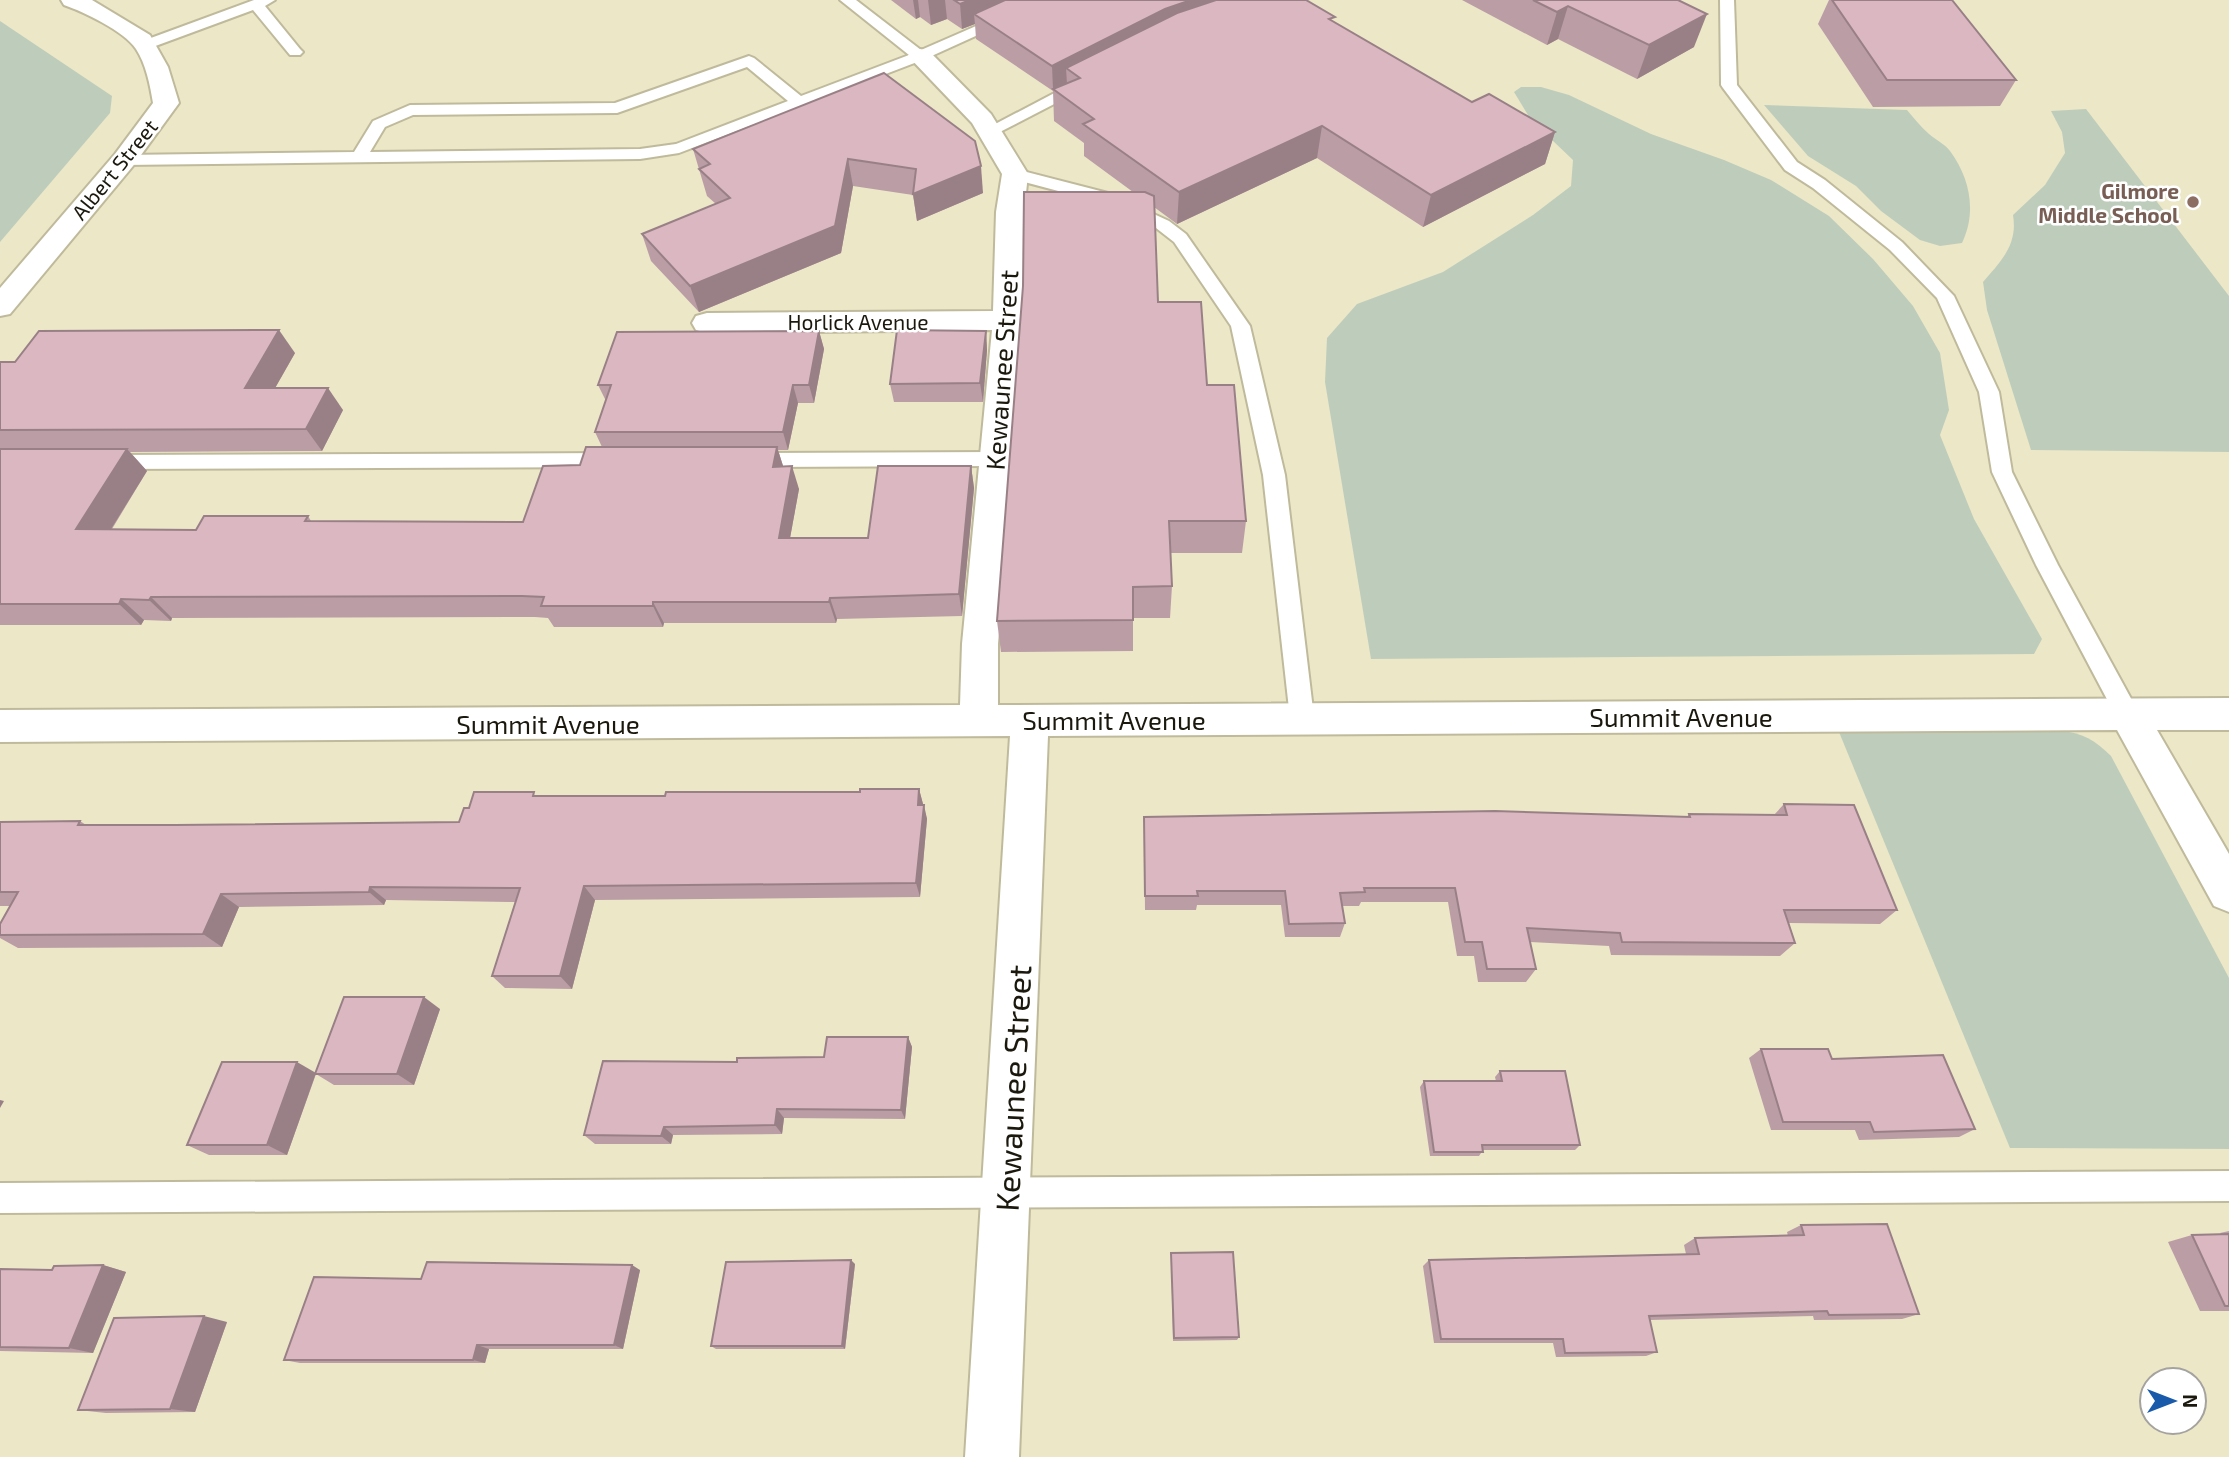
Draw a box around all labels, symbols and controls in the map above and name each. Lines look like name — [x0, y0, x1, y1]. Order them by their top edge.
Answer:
street label: Albert Street — [66, 114, 162, 224]
place label: Gilmore Middle School — [2038, 178, 2179, 227]
marker: Gilmore Middle School — [2185, 194, 2201, 210]
street label: Kewaunee Street — [979, 269, 1023, 471]
street label: Horlick Avenue — [787, 309, 929, 334]
street label: Summit Avenue — [1589, 701, 1773, 732]
street label: Summit Avenue — [1022, 704, 1206, 735]
street label: Summit Avenue — [456, 708, 640, 739]
street label: Kewaunee Street — [987, 964, 1037, 1212]
north arrow — [2138, 1366, 2208, 1436]
text: N — [2179, 1394, 2202, 1408]

